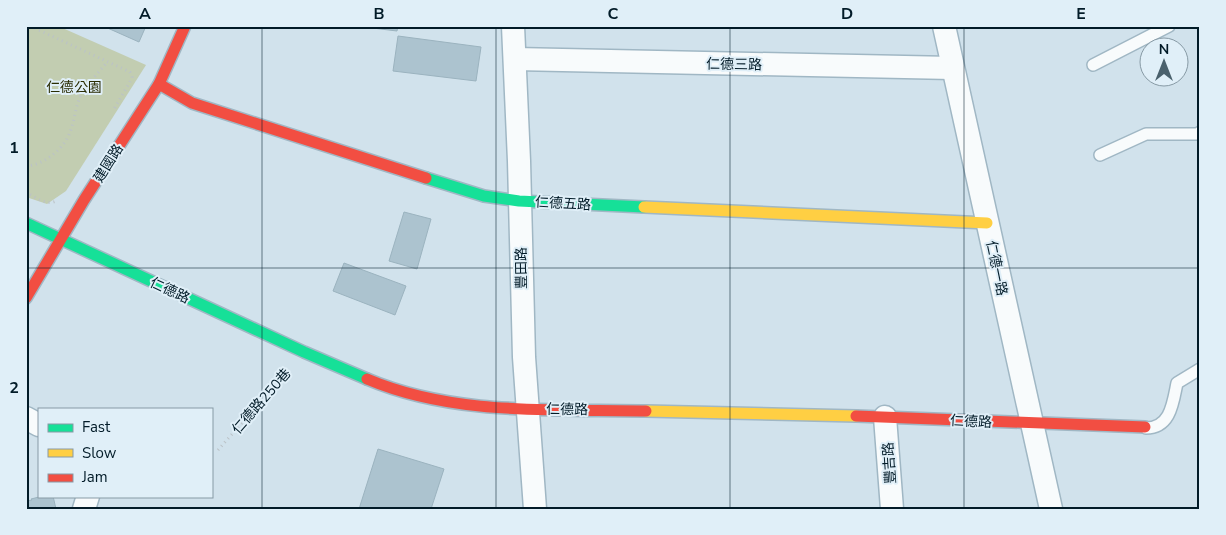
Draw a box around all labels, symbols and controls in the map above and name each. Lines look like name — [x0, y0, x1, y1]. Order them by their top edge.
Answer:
text: A — [139, 3, 151, 25]
text: B — [373, 3, 385, 25]
text: C — [608, 3, 619, 25]
text: D — [841, 3, 853, 25]
text: E — [1076, 3, 1086, 25]
north arrow — [1138, 38, 1188, 88]
text: N — [1159, 40, 1169, 59]
street label: 仁德三路 — [706, 55, 762, 74]
park label: 仁德公園 — [46, 78, 102, 97]
text: 1 — [9, 137, 19, 159]
street label: 建國路 — [89, 140, 128, 186]
street label: 仁德五路 — [535, 193, 591, 214]
street label: 仁德一路 — [981, 239, 1012, 297]
street label: 豐田路 — [512, 247, 531, 289]
street label: 仁德路 — [147, 273, 193, 308]
street label: 仁德路250巷 — [228, 364, 295, 438]
text: 2 — [9, 377, 19, 399]
street label: 仁德路 — [546, 400, 588, 419]
legend — [38, 408, 212, 498]
street label: 仁德路 — [950, 411, 992, 432]
text: Fast — [82, 417, 111, 437]
street label: 豐吉路 — [879, 441, 900, 485]
text: Slow — [82, 443, 117, 463]
text: Jam — [81, 467, 108, 487]

